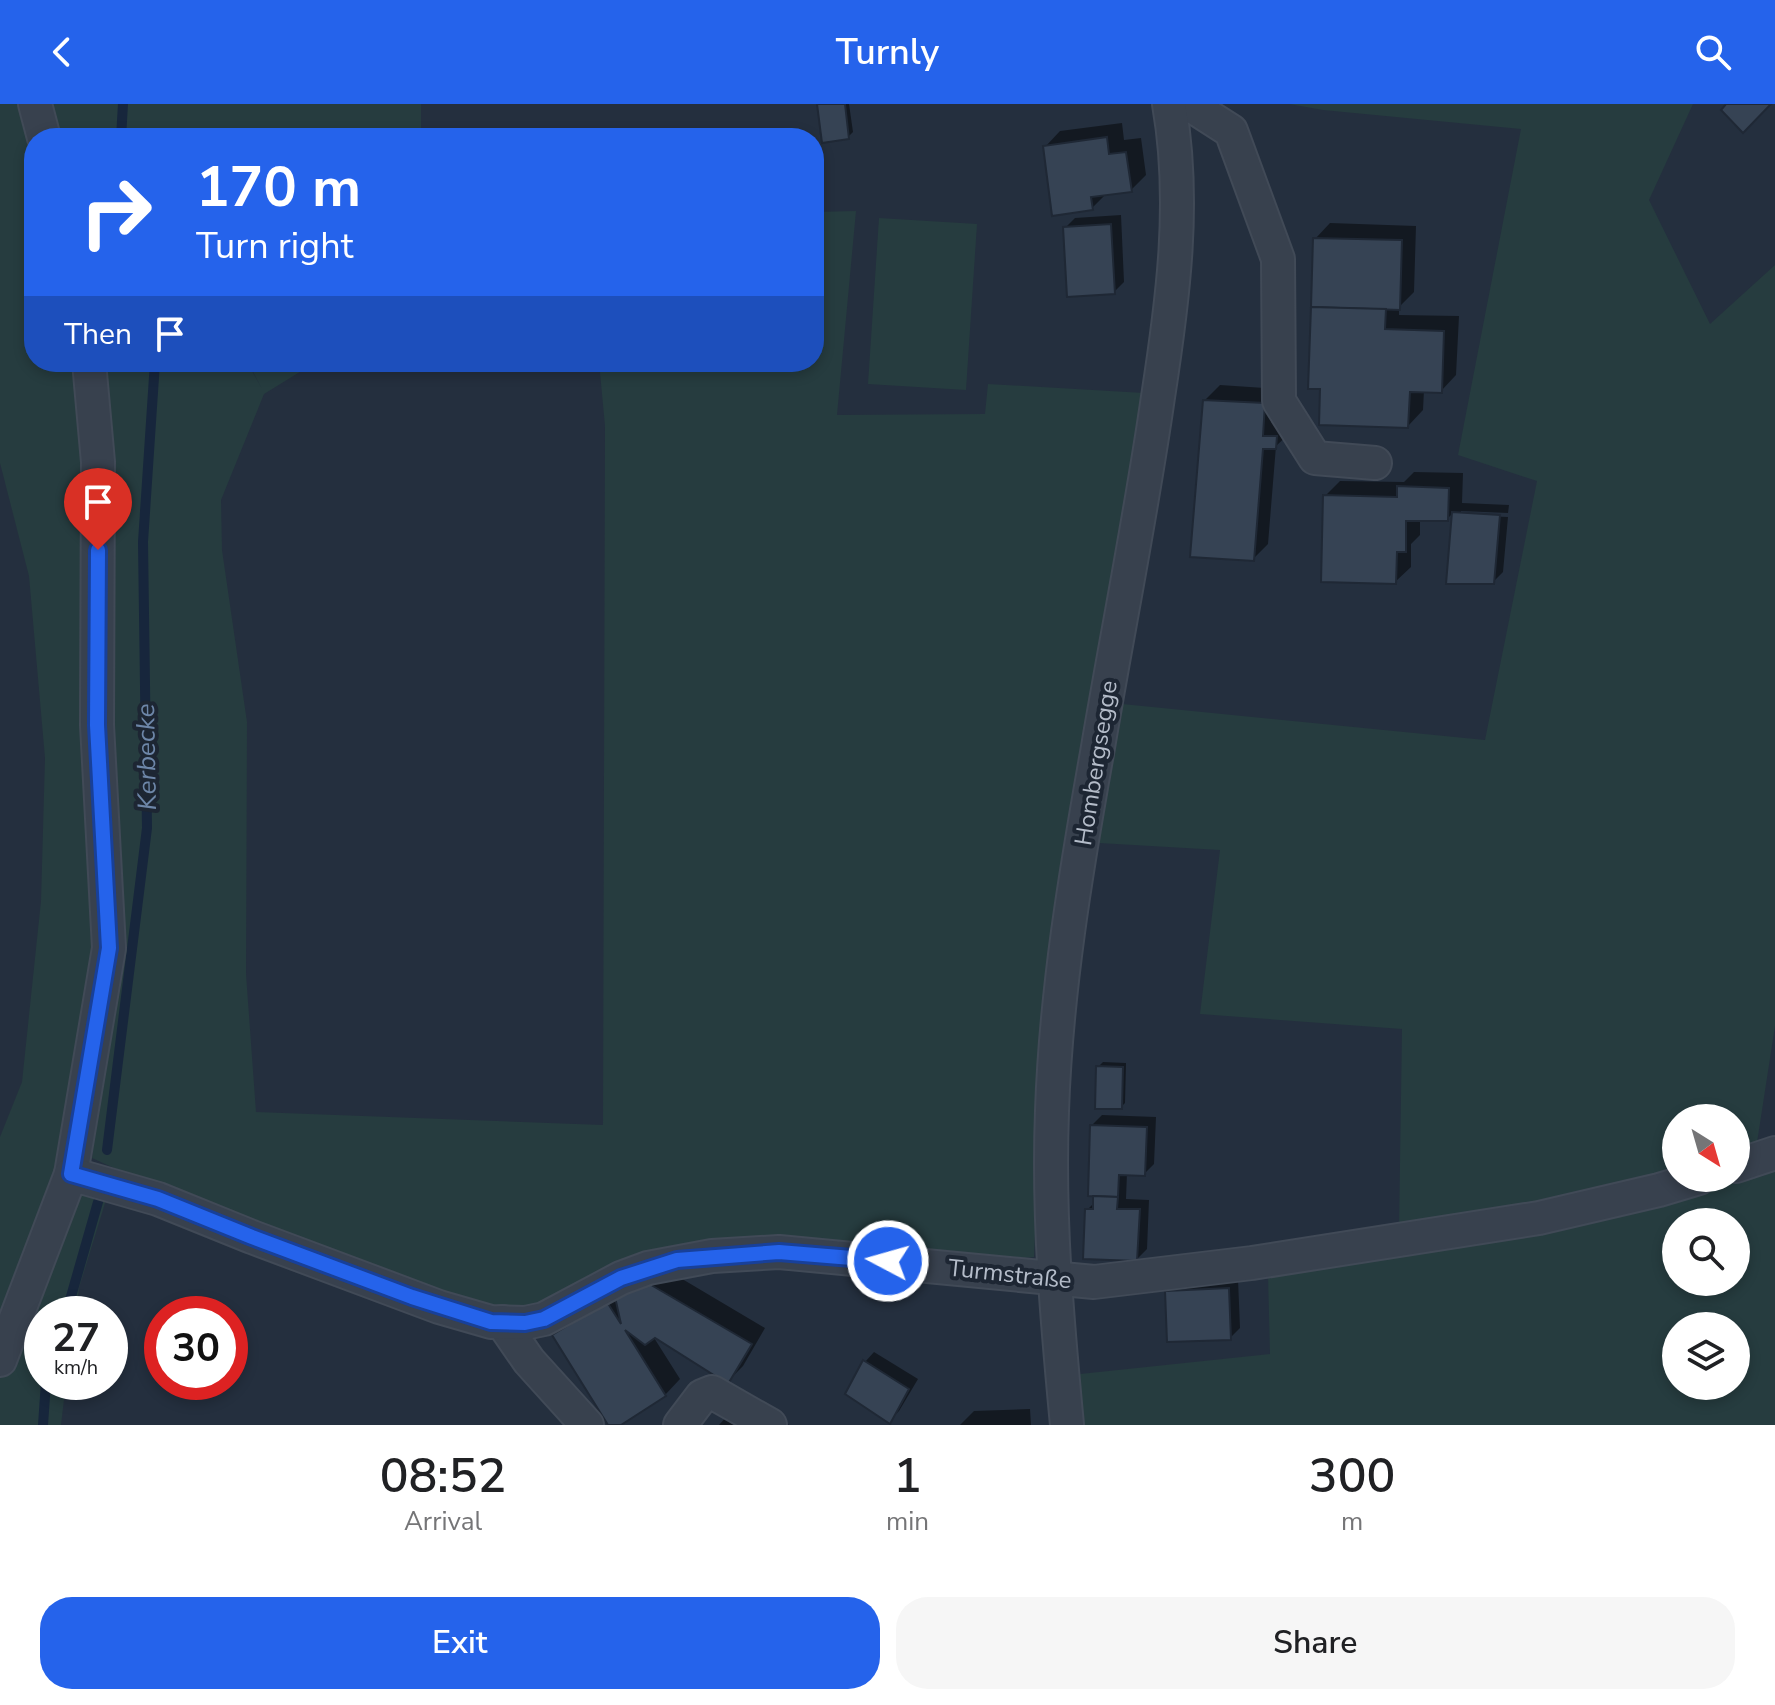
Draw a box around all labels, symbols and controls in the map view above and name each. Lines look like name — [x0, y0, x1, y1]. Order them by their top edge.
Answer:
text: Turnly — [836, 28, 939, 77]
icon: back — [40, 30, 84, 74]
icon: search — [1691, 30, 1735, 74]
text: 170 m — [196, 149, 361, 226]
icon: right — [64, 160, 168, 264]
text: Turn right — [196, 222, 353, 271]
icon: arrive — [148, 312, 192, 356]
text: Then — [64, 314, 132, 355]
pin — [64, 468, 132, 550]
icon: arrive — [76, 480, 120, 524]
street label: Hombergsegge — [1067, 678, 1125, 848]
water label: Kerbecke — [128, 703, 165, 811]
north arrow — [1662, 1104, 1750, 1192]
map controls — [1662, 1104, 1750, 1400]
button: search — [1662, 1208, 1750, 1296]
position arrow — [846, 1219, 930, 1303]
street label: Turmstraße — [947, 1252, 1073, 1296]
speed limit sign: 30 — [144, 1296, 248, 1400]
text: 27 — [52, 1311, 100, 1365]
button: layers — [1662, 1312, 1750, 1400]
text: km/h — [54, 1354, 98, 1381]
text: 08:52 — [380, 1443, 506, 1509]
text: 1 — [893, 1443, 922, 1509]
text: 300 — [1309, 1443, 1395, 1509]
text: Arrival — [404, 1504, 482, 1539]
text: min — [886, 1504, 929, 1539]
text: m — [1341, 1504, 1363, 1539]
button: Exit — [40, 1597, 880, 1689]
button: Share — [896, 1597, 1735, 1689]

